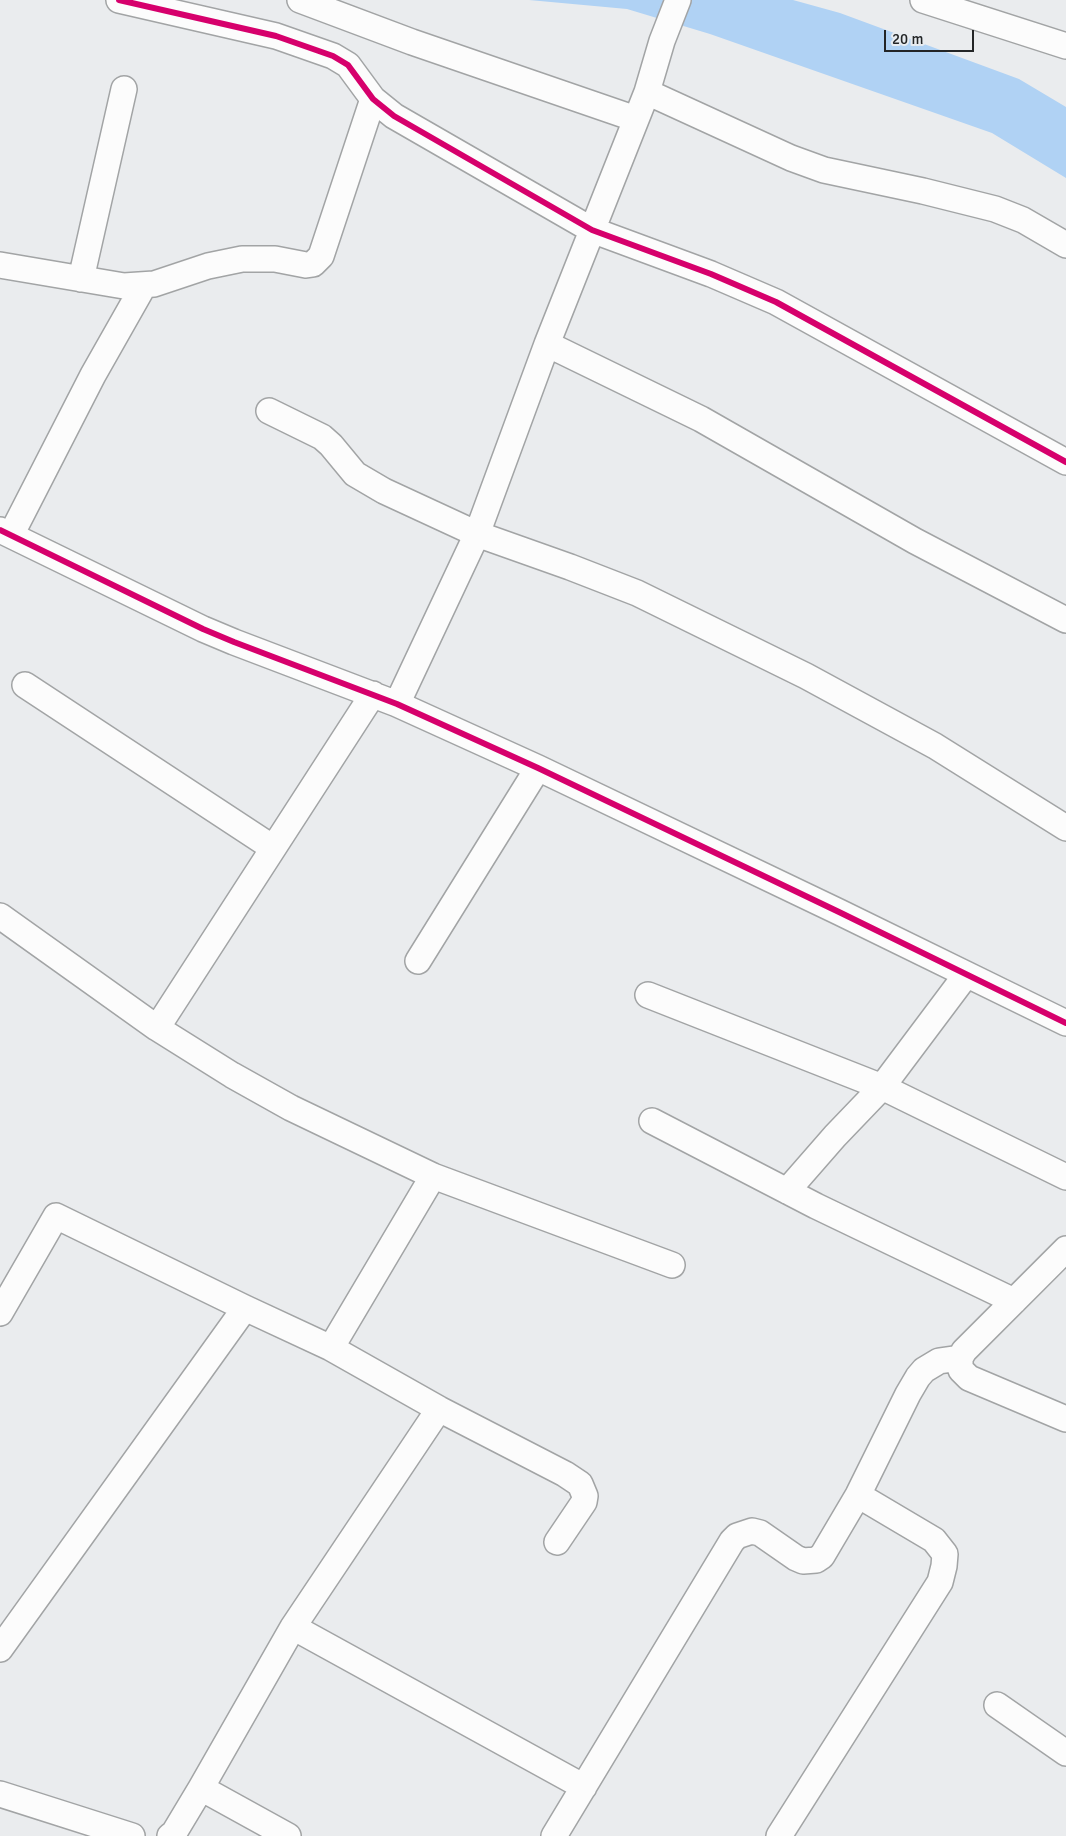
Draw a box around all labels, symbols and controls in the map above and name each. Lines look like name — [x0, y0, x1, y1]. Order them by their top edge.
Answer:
scale bar — [886, 20, 976, 52]
text: 20 m — [892, 30, 923, 48]

